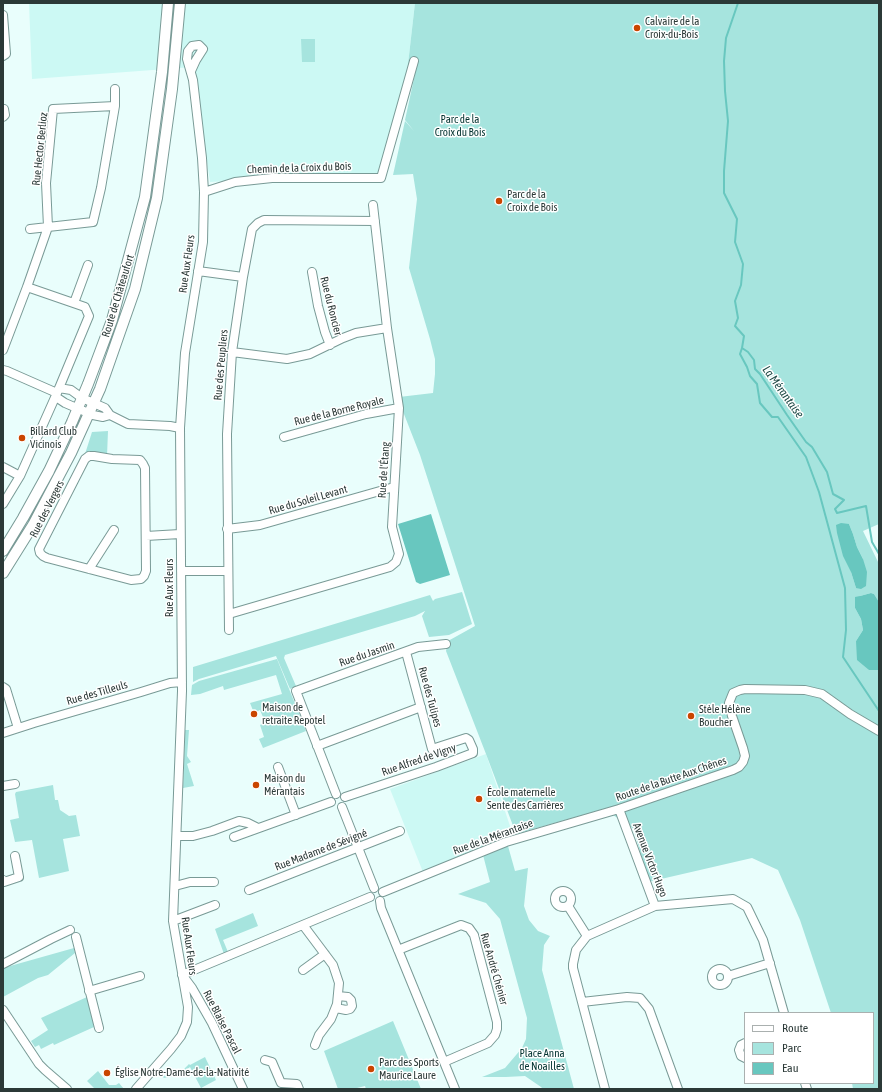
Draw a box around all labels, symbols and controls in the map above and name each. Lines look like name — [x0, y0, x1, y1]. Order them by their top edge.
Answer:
place label: Calvaire de la Croix-du-Bois — [645, 15, 699, 41]
marker: Calvaire de la Croix-du-Bois — [632, 23, 642, 33]
street label: Rue Hector Berlioz — [30, 112, 50, 186]
park label: Parc de la Croix du Bois — [435, 113, 485, 139]
street label: Chemin de la Croix du Bois — [247, 160, 351, 176]
place label: Parc de la Croix de Bois — [507, 188, 557, 214]
marker: Parc de la Croix de Bois — [494, 196, 504, 206]
street label: Rue Aux Fleurs — [176, 234, 198, 294]
street label: Route de Châteaufort — [99, 253, 137, 339]
street label: Rue du Roncier — [317, 275, 345, 337]
street label: Rue des Peupliers — [211, 329, 231, 401]
water label: La Mérantaise — [759, 363, 807, 421]
street label: Rue de la Borne Royale — [293, 393, 385, 429]
place label: Billard Club Vicinois — [30, 425, 77, 451]
marker: Billard Club Vicinois — [17, 433, 27, 443]
street label: Rue de l'Étang — [375, 441, 393, 499]
street label: Rue des Vergers — [27, 478, 67, 540]
street label: Rue du Soleil Levant — [267, 482, 349, 518]
street label: Rue Aux Fleurs — [163, 559, 177, 617]
street label: Rue du Jasmin — [338, 638, 396, 670]
street label: Rue des Tulipes — [416, 665, 444, 729]
street label: Rue des Tilleuls — [65, 678, 129, 708]
place label: Maison de retraite Repotel — [262, 701, 325, 727]
place label: Stèle Hélène Boucher — [699, 703, 750, 729]
marker: Maison de retraite Repotel — [249, 709, 259, 719]
marker: Stèle Hélène Boucher — [686, 711, 696, 721]
street label: Rue Alfred de Vigny — [380, 741, 458, 779]
street label: Route de la Butte Aux Chênes — [614, 754, 728, 804]
place label: Maison du Mérantais — [264, 772, 305, 798]
marker: Maison du Mérantais — [251, 780, 261, 790]
place label: École maternelle Sente des Carrières — [487, 786, 563, 812]
marker: École maternelle Sente des Carrières — [474, 794, 484, 804]
street label: Rue de la Mérantaise — [451, 816, 535, 858]
street label: Avenue Victor Hugo — [630, 821, 670, 899]
street label: Rue Madame de Sévigné — [273, 826, 369, 874]
street label: Rue Aux Fleurs — [178, 916, 200, 976]
street label: Rue André Chénier — [477, 931, 511, 1007]
street label: Rue Blaise Pascal — [200, 988, 244, 1056]
legend — [744, 1012, 874, 1084]
text: Route — [782, 1021, 808, 1035]
text: Parc — [782, 1041, 801, 1055]
park label: Place Anna de Noailles — [519, 1047, 565, 1073]
place label: Parc des Sports Maurice Laure — [379, 1056, 439, 1082]
text: Eau — [782, 1061, 799, 1075]
marker: Parc des Sports Maurice Laure — [366, 1064, 376, 1074]
place label: Église Notre-Dame-de-la-Nativité — [115, 1066, 249, 1080]
marker: Église Notre-Dame-de-la-Nativité — [102, 1068, 112, 1078]

